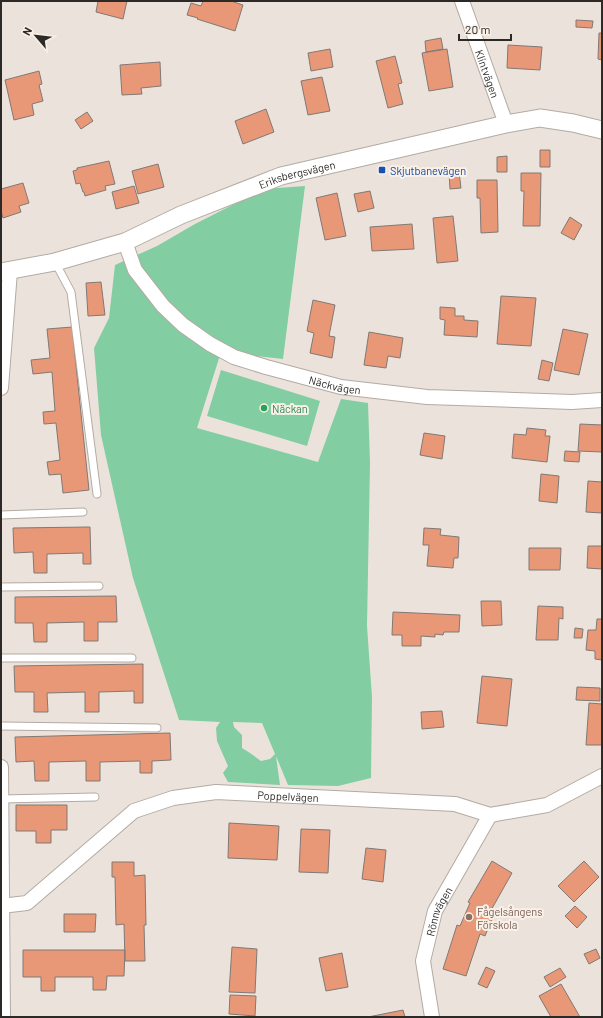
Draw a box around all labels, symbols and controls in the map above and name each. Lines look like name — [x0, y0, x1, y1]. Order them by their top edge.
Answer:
north arrow — [16, 16, 56, 56]
scale bar — [459, 16, 511, 42]
text: 20 m — [465, 22, 491, 36]
text: N — [19, 25, 34, 37]
street label: Klintvägen — [473, 48, 503, 100]
street label: Eriksbergsvägen — [256, 157, 336, 191]
place label: Skjutbanevägen — [390, 164, 466, 177]
marker: Skjutbanevägen — [377, 165, 387, 175]
street label: Näckvägen — [308, 372, 362, 396]
place label: Näckan — [272, 402, 308, 415]
marker: Näckan — [259, 403, 269, 413]
street label: Poppelvägen — [257, 788, 319, 804]
street label: Rönnvägen — [423, 884, 454, 937]
place label: Fågelsångens Förskola — [477, 905, 543, 931]
marker: Fågelsångens Förskola — [464, 912, 474, 922]

